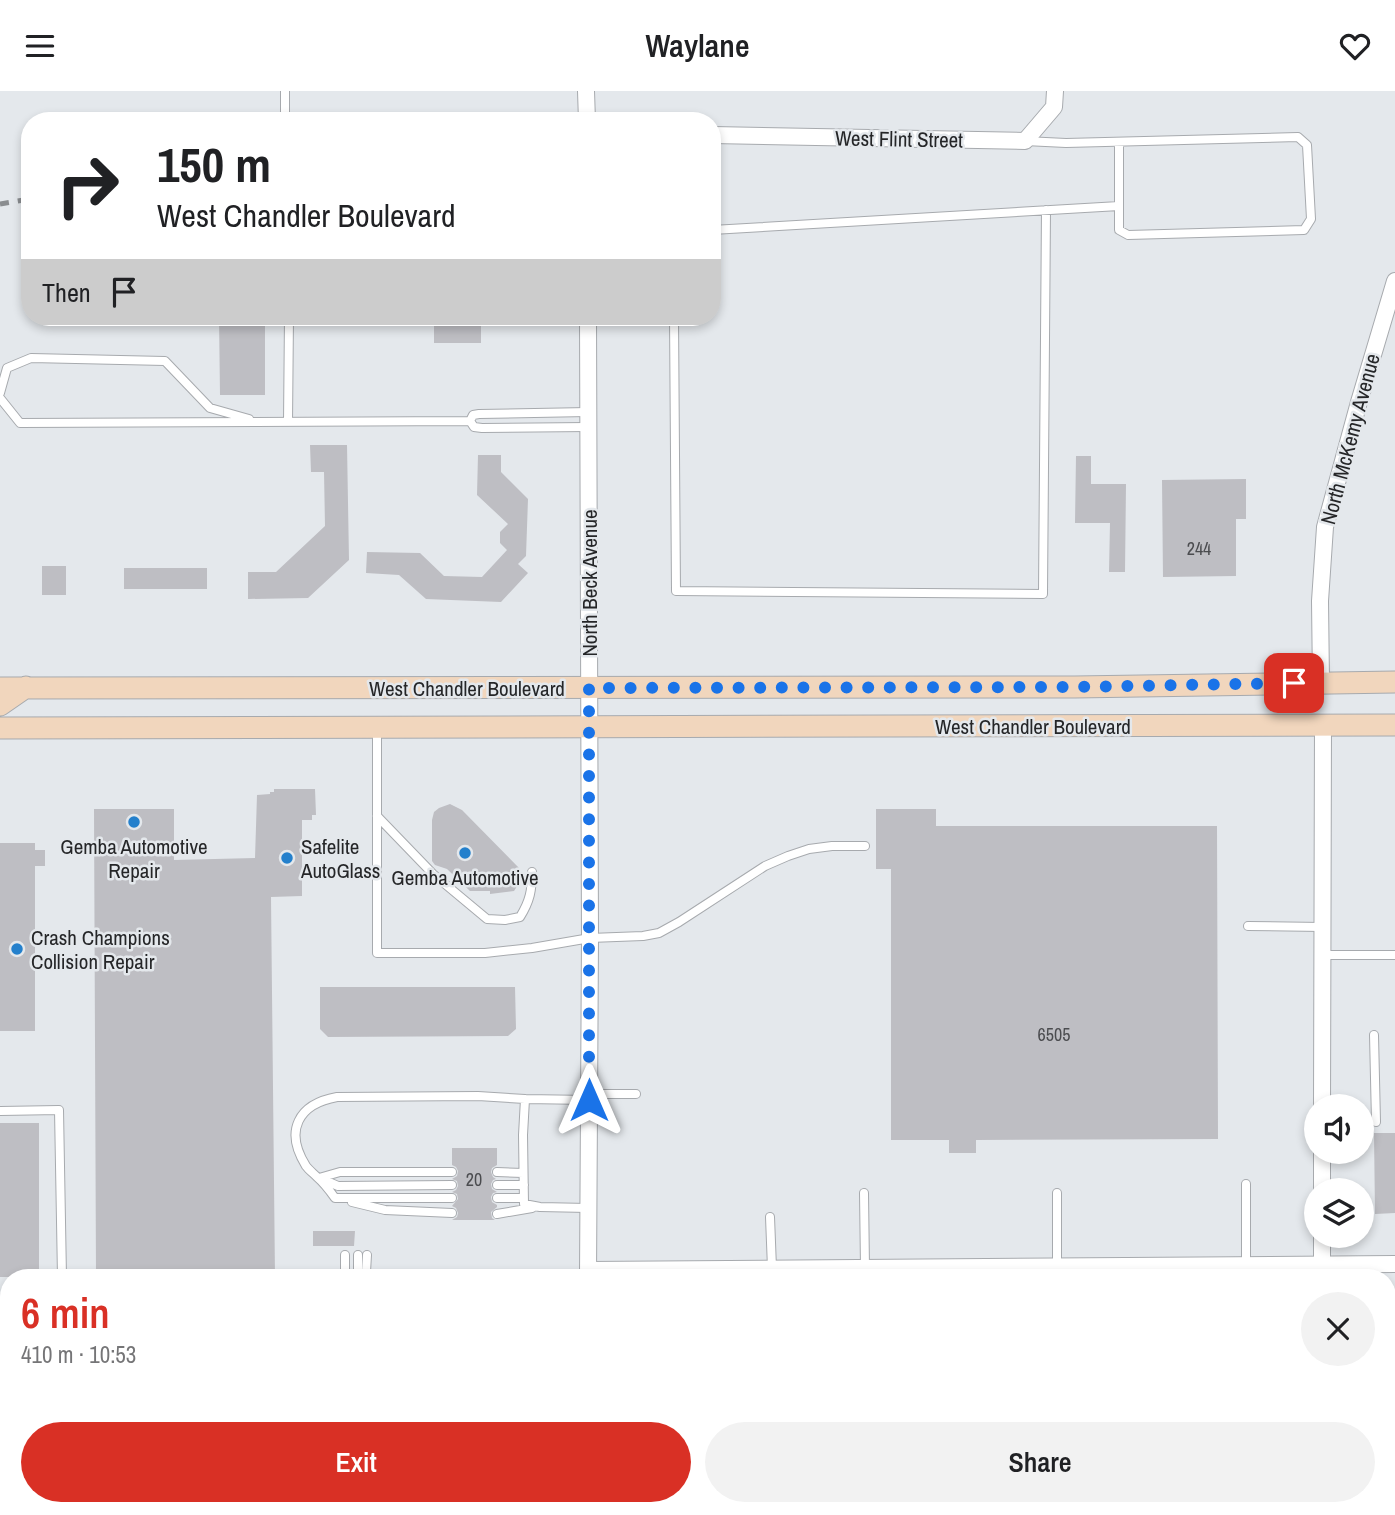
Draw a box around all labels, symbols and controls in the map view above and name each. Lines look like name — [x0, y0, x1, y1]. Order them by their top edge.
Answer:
text: Waylane — [645, 24, 750, 67]
icon: menu — [21, 27, 59, 65]
icon: heart — [1336, 27, 1374, 65]
street label: West Flint Street — [835, 123, 963, 155]
text: 150 m — [157, 131, 271, 197]
icon: right — [42, 140, 133, 231]
text: West Chandler Boulevard — [157, 194, 456, 237]
icon: arrive — [105, 273, 143, 311]
text: Then — [42, 275, 91, 310]
street label: North McKemy Avenue — [1313, 350, 1387, 528]
street label: North Beck Avenue — [575, 509, 604, 657]
house number: 244 — [1187, 536, 1211, 561]
pin — [1264, 653, 1324, 713]
icon: arrive — [1275, 664, 1313, 702]
street label: West Chandler Boulevard — [369, 674, 565, 703]
street label: West Chandler Boulevard — [935, 712, 1131, 741]
marker: Gemba Automotive Repair — [126, 814, 142, 830]
place label: Gemba Automotive Repair — [60, 832, 208, 885]
place label: Safelite AutoGlass — [300, 832, 380, 885]
marker: Gemba Automotive — [457, 845, 473, 861]
marker: Safelite AutoGlass — [279, 850, 295, 866]
place label: Gemba Automotive — [391, 863, 539, 892]
place label: Crash Champions Collision Repair — [31, 923, 170, 976]
marker: Crash Champions Collision Repair — [9, 941, 25, 957]
house number: 6505 — [1038, 1022, 1070, 1047]
position arrow — [552, 1063, 626, 1137]
map controls — [1304, 1094, 1374, 1248]
button: sound — [1304, 1094, 1374, 1164]
house number: 20 — [466, 1167, 482, 1192]
button: layers — [1304, 1178, 1374, 1248]
text: 6 min — [21, 1285, 110, 1341]
button: close — [1301, 1292, 1375, 1366]
text: 410 m · 10:53 — [21, 1339, 136, 1370]
button: Exit — [21, 1422, 691, 1502]
button: Share — [705, 1422, 1375, 1502]

